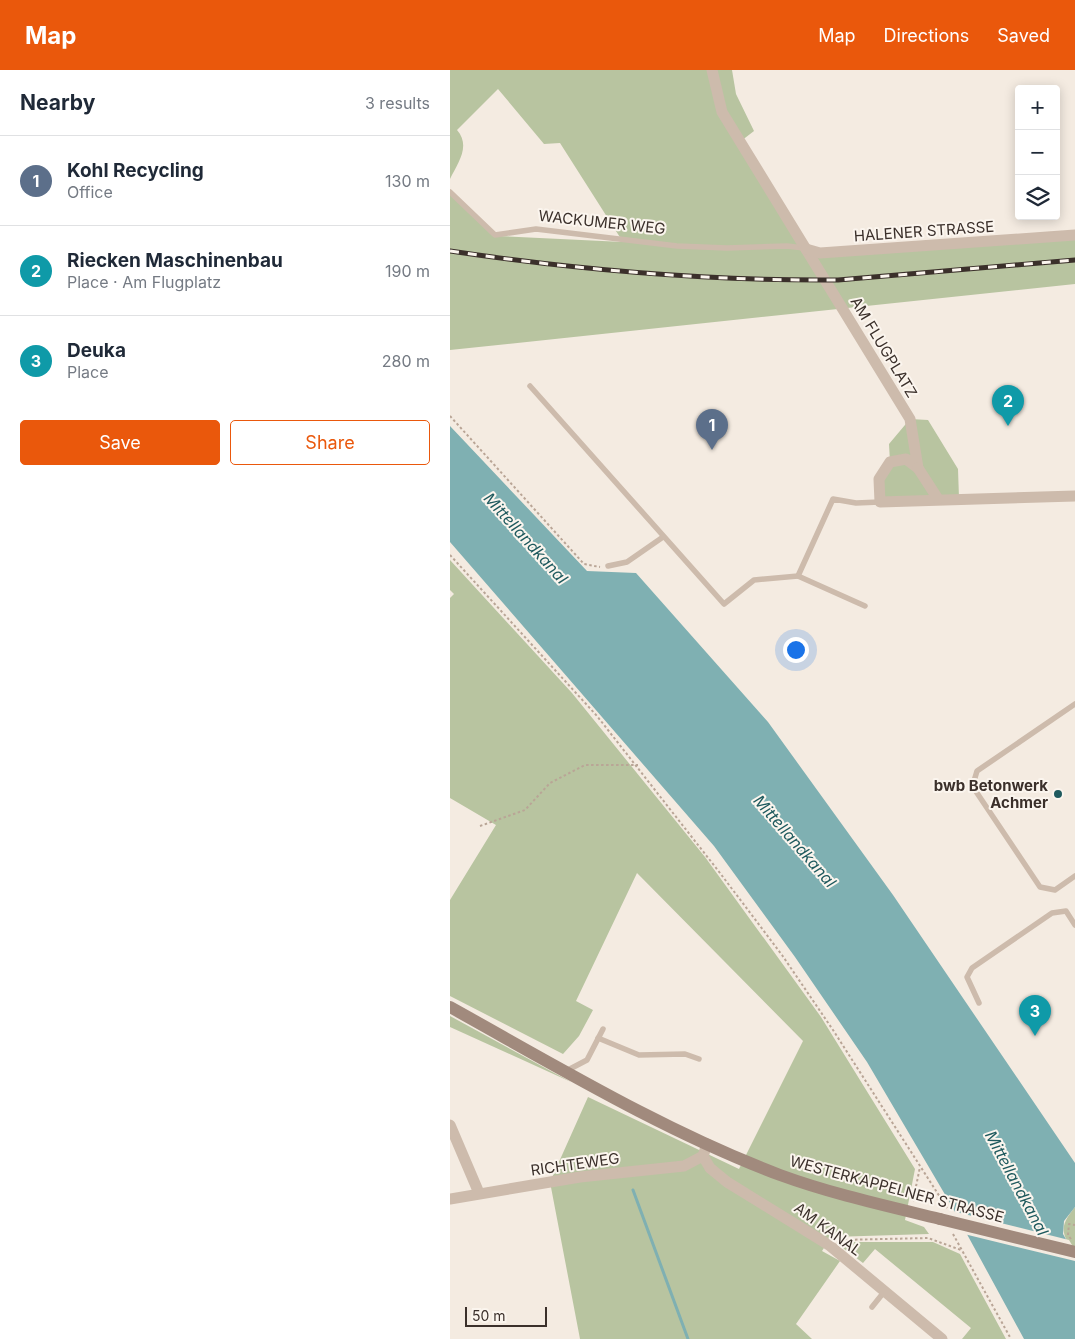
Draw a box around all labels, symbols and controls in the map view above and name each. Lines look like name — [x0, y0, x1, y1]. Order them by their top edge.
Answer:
text: Map — [25, 21, 76, 50]
text: Map — [818, 25, 856, 46]
text: Directions — [884, 25, 969, 46]
text: Saved — [997, 25, 1050, 46]
map controls — [1015, 85, 1060, 220]
button: + — [1015, 85, 1060, 130]
text: Nearby — [20, 90, 95, 115]
text: 3 results — [365, 93, 430, 113]
button: − — [1015, 130, 1060, 175]
text: Kohl Recycling — [67, 159, 204, 182]
text: 1 — [33, 171, 39, 191]
text: 130 m — [385, 171, 430, 191]
button: layers — [1015, 175, 1060, 220]
text: Office — [67, 182, 113, 202]
street label: WACKUMER WEG — [538, 206, 666, 238]
street label: HALENER STRASSE — [853, 217, 995, 245]
text: Riecken Maschinenbau — [67, 249, 283, 272]
text: 2 — [31, 261, 41, 281]
text: 190 m — [385, 261, 430, 281]
text: Place · Am Flugplatz — [67, 272, 221, 292]
street label: AM FLUGPLATZ — [846, 293, 922, 401]
text: Deuka — [67, 339, 126, 362]
text: 3 — [31, 351, 41, 371]
text: 280 m — [382, 351, 430, 371]
text: Place — [67, 362, 109, 382]
pin: 2 — [992, 385, 1024, 426]
pin: 1 — [696, 409, 728, 450]
button: Save — [20, 420, 220, 465]
button: Share — [230, 420, 430, 465]
water label: Mittellandkanal — [480, 488, 572, 588]
your location — [783, 637, 809, 663]
place label: bwb Betonwerk Achmer — [934, 776, 1048, 812]
marker: bwb Betonwerk Achmer — [1052, 788, 1064, 800]
water label: Mittellandkanal — [749, 791, 841, 891]
pin: 3 — [1019, 995, 1051, 1036]
water label: Mittellandkanal — [981, 1127, 1053, 1239]
street label: RICHTEWEG — [529, 1148, 621, 1180]
street label: WESTERKAPPELNER STRASSE — [788, 1151, 1006, 1227]
street label: AM KANAL — [791, 1198, 865, 1260]
scale bar — [465, 1304, 548, 1327]
text: 50 m — [472, 1307, 506, 1324]

